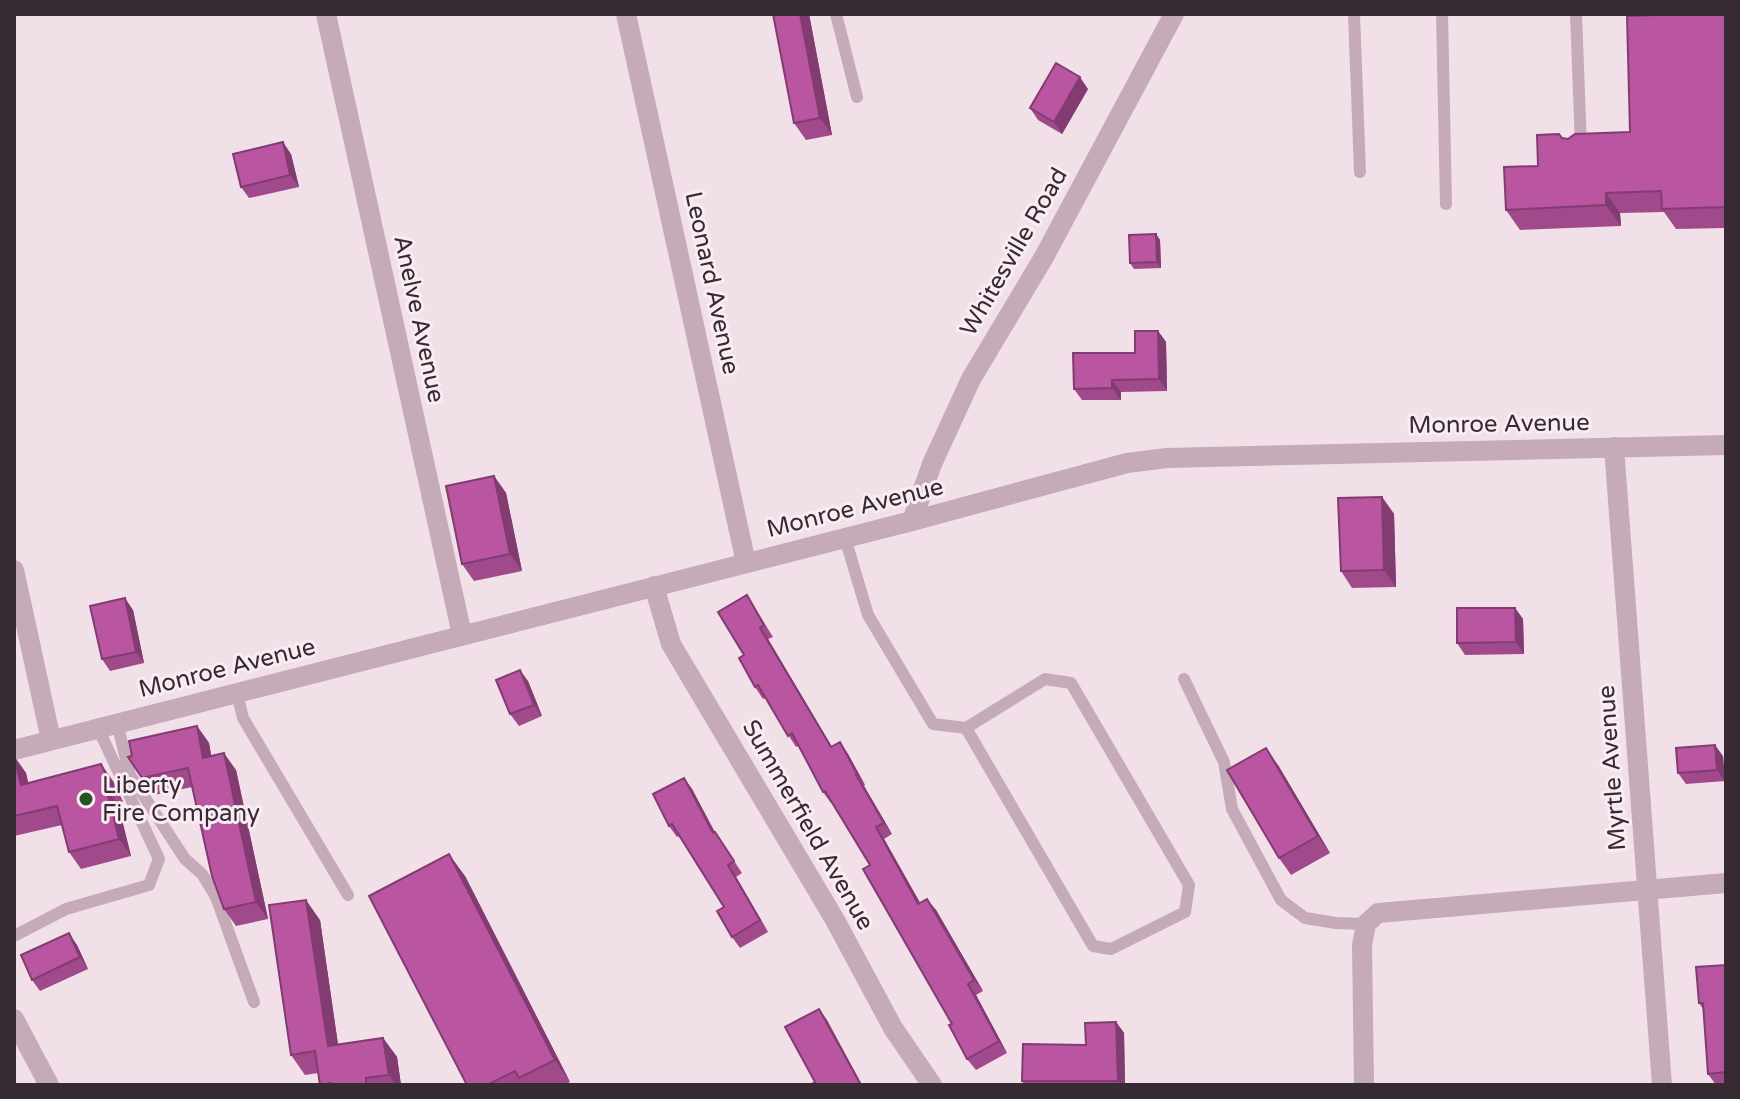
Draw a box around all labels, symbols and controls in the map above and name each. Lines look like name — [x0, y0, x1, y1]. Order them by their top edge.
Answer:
street label: Whitesville Road — [954, 163, 1074, 341]
street label: Leonard Avenue — [678, 189, 746, 377]
street label: Anelve Avenue — [387, 233, 451, 405]
street label: Monroe Avenue — [1408, 408, 1590, 440]
street label: Monroe Avenue — [764, 472, 946, 544]
street label: Monroe Avenue — [136, 632, 318, 704]
street label: Myrtle Avenue — [1592, 684, 1632, 852]
street label: Summerfield Avenue — [736, 715, 880, 935]
place label: Liberty Fire Company — [102, 771, 260, 828]
marker: Liberty Fire Company — [77, 790, 95, 808]

